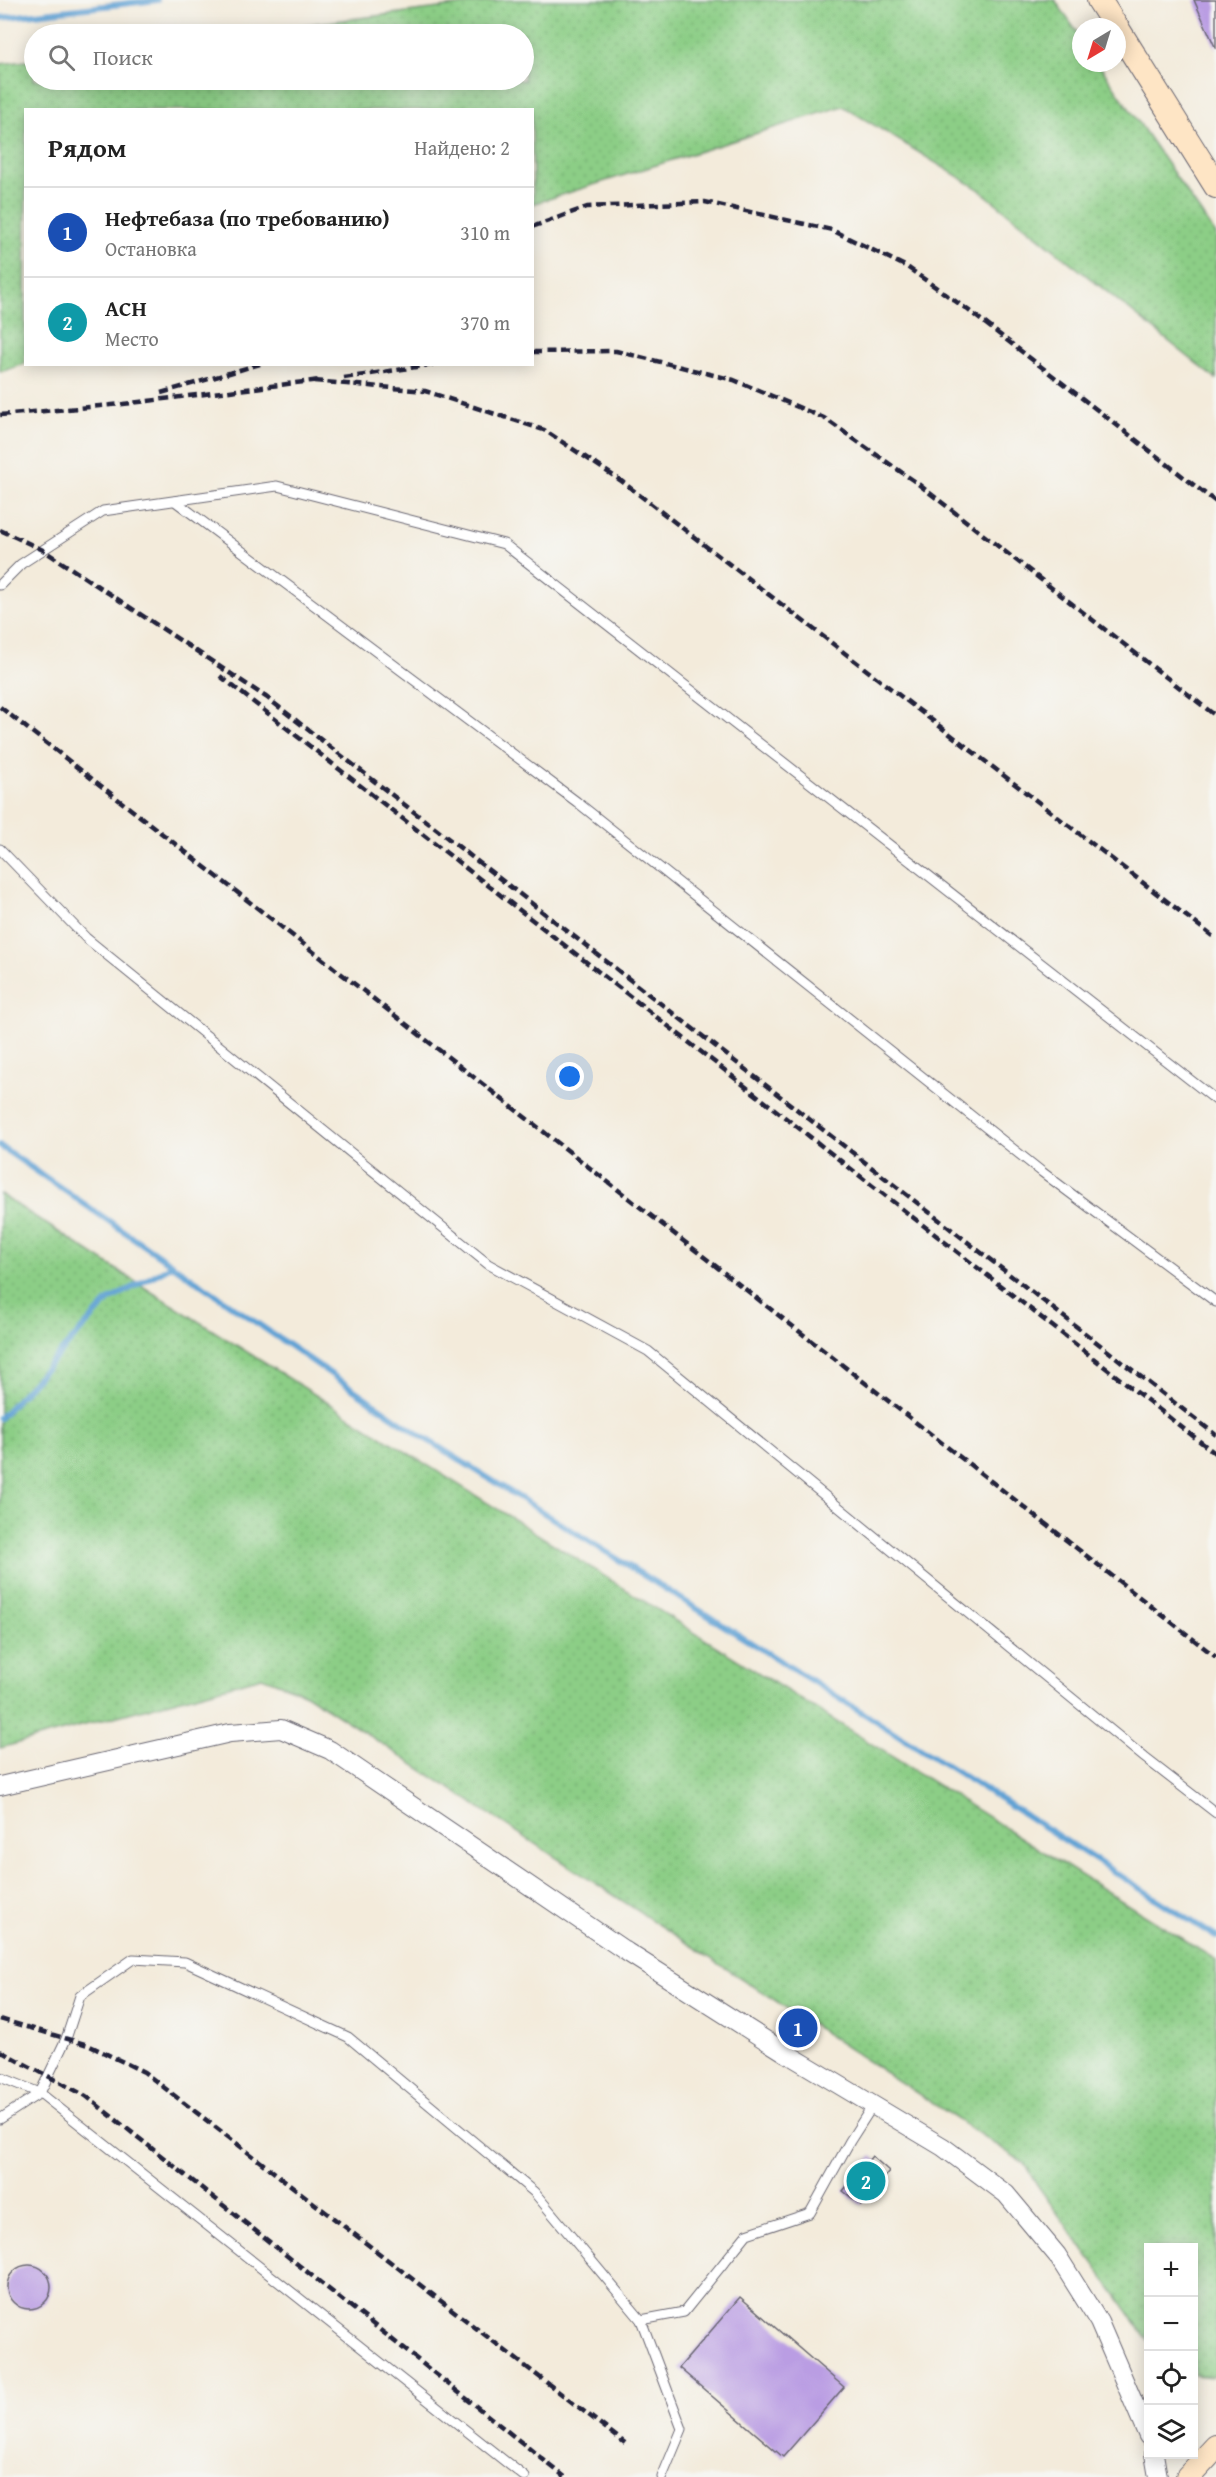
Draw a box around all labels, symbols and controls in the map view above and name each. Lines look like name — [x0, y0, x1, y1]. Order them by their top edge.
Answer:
north arrow — [1072, 18, 1126, 72]
search box — [24, 24, 534, 90]
icon: search — [45, 41, 78, 74]
text: Поиск — [93, 41, 153, 73]
text: Рядом — [48, 128, 126, 167]
text: Найдено: 2 — [414, 133, 510, 162]
text: Нефтебаза (по требованию) — [105, 202, 390, 234]
text: 1 — [62, 218, 73, 247]
text: 310 m — [460, 218, 510, 247]
text: Остановка — [105, 234, 197, 263]
text: АСН — [105, 292, 147, 324]
text: 2 — [62, 308, 73, 337]
text: 370 m — [460, 308, 510, 337]
text: Место — [105, 324, 159, 353]
your location — [555, 1062, 584, 1091]
pin: 1 — [778, 2006, 818, 2050]
pin: 2 — [846, 2158, 886, 2204]
map controls — [1144, 2243, 1198, 2459]
button: + — [1144, 2243, 1198, 2297]
button: − — [1144, 2297, 1198, 2351]
button: locate — [1144, 2351, 1198, 2405]
button: layers — [1144, 2405, 1198, 2459]

